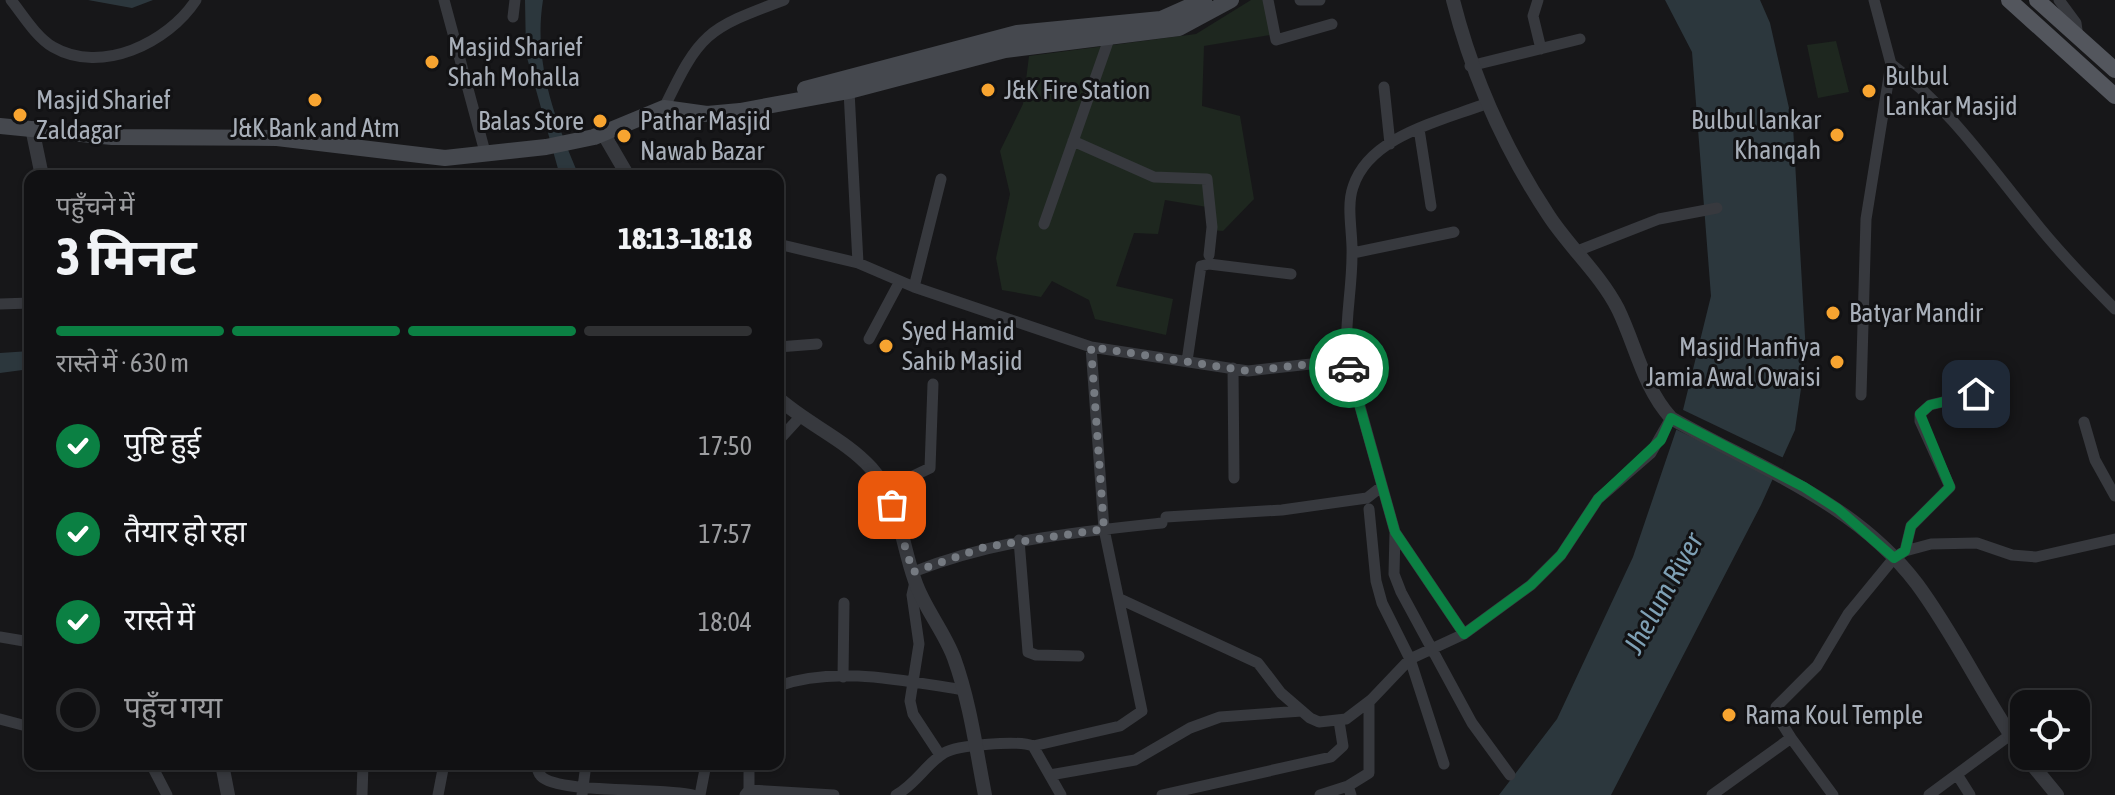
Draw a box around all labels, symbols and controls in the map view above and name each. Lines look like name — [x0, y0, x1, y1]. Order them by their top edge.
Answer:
place label: Masjid Sharief Shah Mohalla — [448, 32, 583, 92]
marker: Masjid Sharief Shah Mohalla — [423, 53, 441, 71]
place label: Bulbul Lankar Masjid — [1885, 61, 2018, 121]
place label: J&K Fire Station — [1004, 75, 1150, 105]
marker: J&K Fire Station — [979, 81, 997, 99]
marker: Bulbul Lankar Masjid — [1860, 82, 1878, 100]
place label: Masjid Sharief Zaldagar — [36, 85, 171, 145]
marker: J&K Bank and Atm — [306, 91, 324, 109]
place label: Bulbul lankar Khanqah — [1691, 105, 1821, 165]
marker: Masjid Sharief Zaldagar — [11, 106, 29, 124]
place label: Balas Store — [478, 106, 584, 136]
place label: Pathar Masjid Nawab Bazar — [640, 106, 771, 166]
marker: Balas Store — [591, 112, 609, 130]
place label: J&K Bank and Atm — [230, 113, 400, 143]
marker: Bulbul lankar Khanqah — [1828, 126, 1846, 144]
marker: Pathar Masjid Nawab Bazar — [615, 127, 633, 145]
text: पहुँचने में — [56, 191, 135, 221]
text: 18:13–18:18 — [618, 221, 752, 255]
text: 3 मिनट — [56, 226, 197, 286]
place label: Batyar Mandir — [1849, 298, 1983, 328]
marker: Batyar Mandir — [1824, 304, 1842, 322]
place label: Syed Hamid Sahib Masjid — [902, 316, 1022, 376]
courier — [1309, 328, 1389, 408]
place label: Masjid Hanfiya Jamia Awal Owaisi — [1646, 332, 1821, 392]
marker: Syed Hamid Sahib Masjid — [877, 337, 895, 355]
icon: car — [1327, 346, 1371, 390]
text: रास्ते में · 630 m — [56, 348, 189, 378]
marker: Masjid Hanfiya Jamia Awal Owaisi — [1828, 353, 1846, 371]
pin — [1942, 360, 2010, 428]
icon: home — [1954, 372, 1998, 416]
icon: check — [56, 424, 100, 468]
text: पुष्टि हुई — [124, 426, 201, 460]
text: 17:50 — [698, 431, 752, 461]
pin — [858, 471, 926, 539]
icon: bag — [870, 483, 914, 527]
icon: check — [56, 512, 100, 556]
text: तैयार हो रहा — [124, 514, 246, 548]
text: 17:57 — [698, 519, 752, 549]
water label: Jhelum River — [1616, 526, 1710, 660]
icon: check — [56, 600, 100, 644]
text: रास्ते में — [124, 602, 195, 636]
text: 18:04 — [698, 607, 752, 637]
text: पहुँच गया — [124, 690, 222, 724]
map controls — [2010, 690, 2090, 770]
button: locate — [2010, 690, 2090, 770]
place label: Rama Koul Temple — [1745, 700, 1923, 730]
marker: Rama Koul Temple — [1720, 706, 1738, 724]

